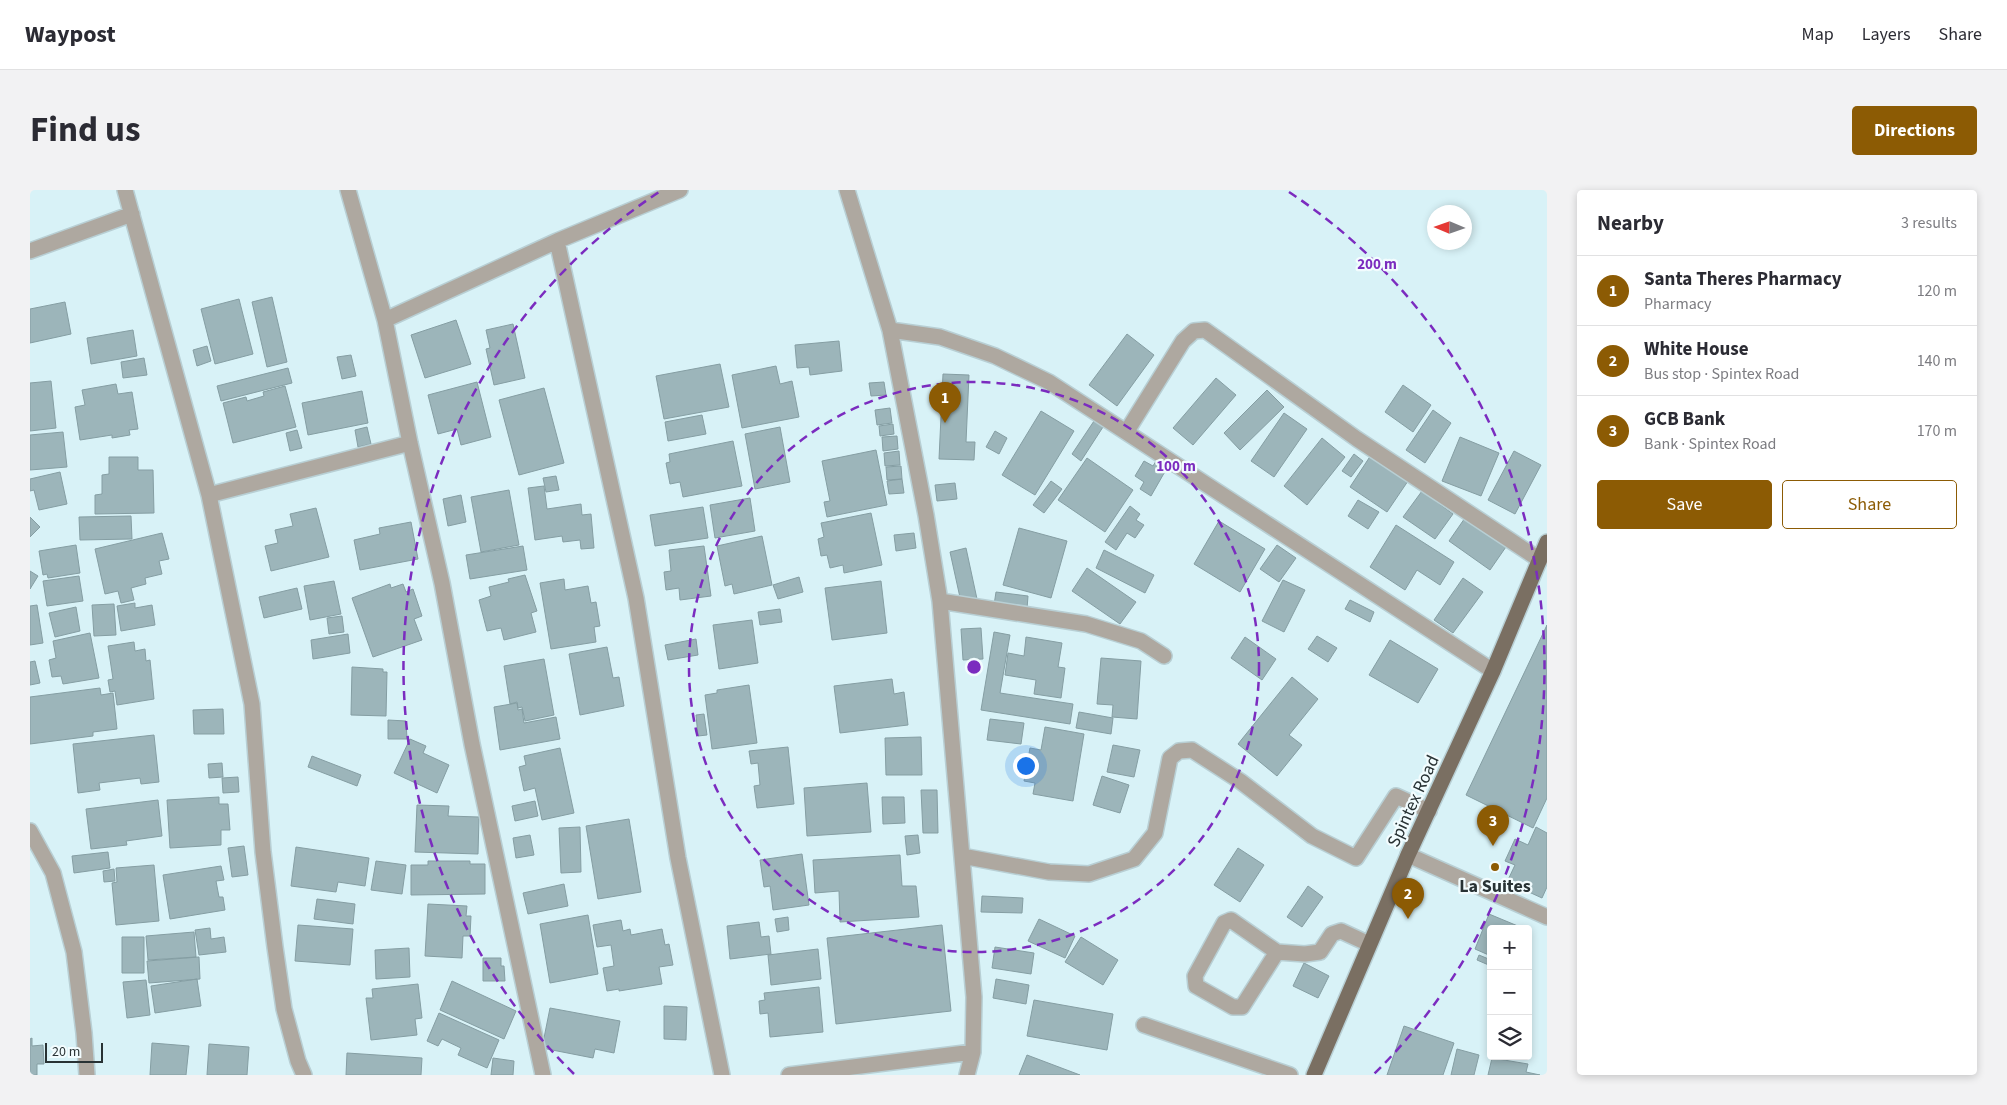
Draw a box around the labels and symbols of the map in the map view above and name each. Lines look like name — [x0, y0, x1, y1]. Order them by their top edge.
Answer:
north arrow — [1427, 205, 1472, 250]
text: 200 m — [1357, 254, 1397, 275]
pin: 1 — [929, 382, 961, 423]
text: 100 m — [1156, 456, 1196, 477]
centre of rings — [965, 658, 983, 676]
street label: Spintex Road — [1381, 751, 1446, 851]
your location — [1013, 753, 1039, 779]
pin: 3 — [1477, 805, 1509, 846]
marker: La Suites — [1489, 861, 1501, 873]
place label: La Suites — [1459, 874, 1531, 899]
pin: 2 — [1392, 878, 1424, 919]
scale bar — [45, 1040, 102, 1063]

